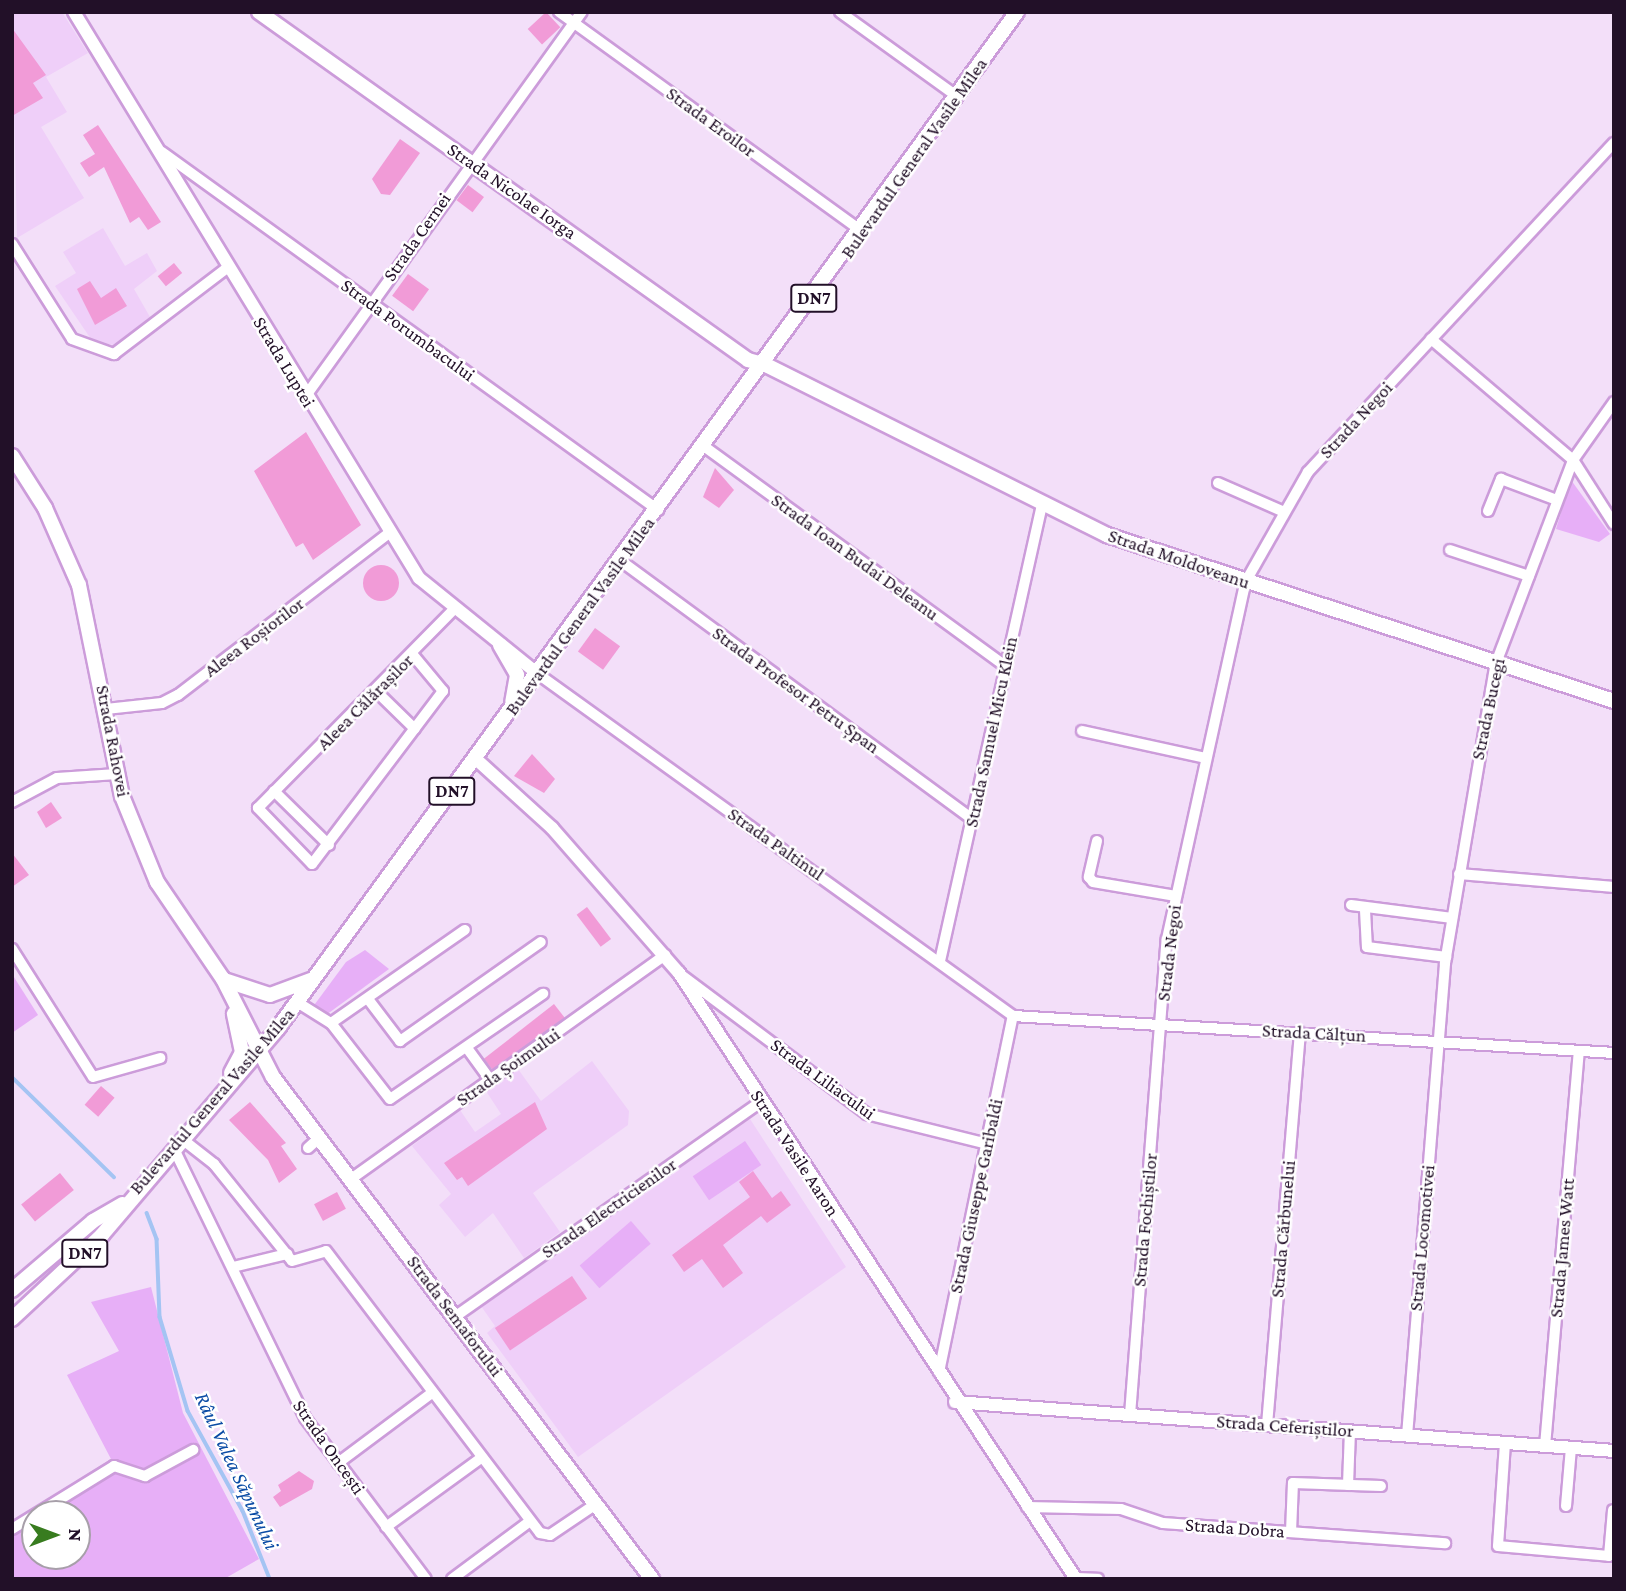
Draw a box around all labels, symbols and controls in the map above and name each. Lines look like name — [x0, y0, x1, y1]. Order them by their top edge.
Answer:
street label: Bulevardul General Vasile Milea — [836, 53, 992, 263]
street label: Strada Eroilor — [662, 82, 760, 162]
street label: Strada Nicolae Iorga — [443, 138, 581, 244]
street label: Strada Cernei — [378, 188, 456, 286]
street label: Strada Porumbacului — [337, 274, 479, 386]
road number: DN7 — [790, 284, 838, 312]
street label: Strada Luptei — [248, 313, 320, 411]
street label: Strada Negoi — [1315, 377, 1397, 463]
street label: Strada Ioan Budai Deleanu — [767, 489, 943, 625]
street label: Bulevardul General Vasile Milea — [500, 512, 660, 720]
street label: Strada Moldoveanu — [1105, 524, 1253, 594]
street label: Aleea Roșiorilor — [199, 592, 309, 682]
street label: Strada Profesor Petru Șpan — [708, 622, 884, 758]
street label: Strada Samuel Micu Klein — [960, 635, 1022, 829]
street label: Aleea Călărașilor — [312, 649, 418, 755]
street label: Strada Bucegi — [1466, 656, 1510, 762]
street label: Strada Rahovei — [91, 683, 135, 799]
road number: DN7 — [428, 776, 476, 806]
street label: Strada Paltinul — [723, 802, 829, 886]
street label: Strada Negoi — [1152, 904, 1186, 1002]
street label: Bulevardul General Vasile Milea — [125, 1003, 299, 1199]
street label: Strada Călțun — [1261, 1019, 1367, 1047]
street label: Strada Șoimului — [452, 1023, 564, 1111]
street label: Strada Liliacului — [766, 1033, 880, 1125]
street label: Strada Vasile Aaron — [746, 1085, 844, 1221]
street label: Strada Giuseppe Garibaldi — [944, 1097, 1008, 1295]
street label: Strada Fochiștilor — [1128, 1152, 1162, 1288]
street label: Strada Electricienilor — [537, 1153, 681, 1263]
street label: Strada Cărbunelui — [1266, 1159, 1300, 1299]
street label: Strada Locomotivei — [1404, 1164, 1440, 1312]
street label: Strada James Watt — [1545, 1177, 1579, 1319]
road number: DN7 — [60, 1238, 110, 1268]
street label: Strada Semaforului — [402, 1251, 508, 1381]
water label: Râul Valea Săpunului — [189, 1388, 285, 1554]
street label: Strada Oncești — [288, 1395, 370, 1499]
street label: Strada Ceferiștilor — [1216, 1410, 1354, 1442]
north arrow — [21, 1500, 91, 1570]
street label: Strada Dobra — [1184, 1513, 1286, 1543]
text: N — [65, 1529, 86, 1541]

